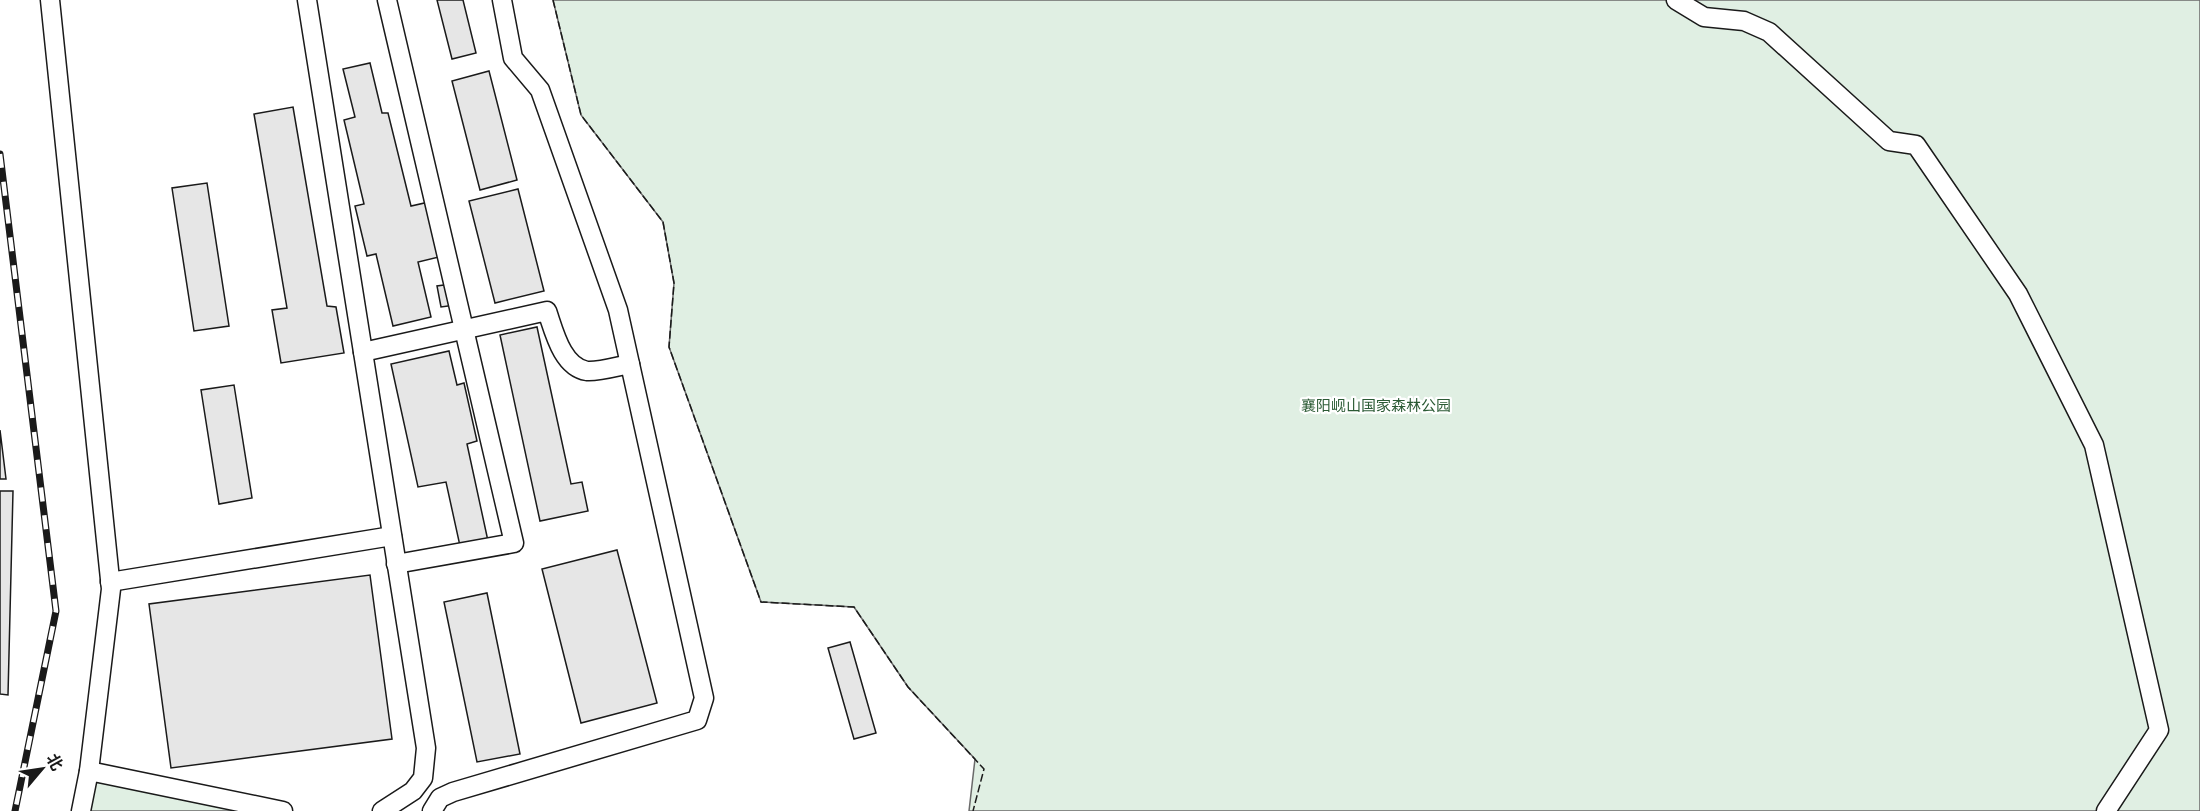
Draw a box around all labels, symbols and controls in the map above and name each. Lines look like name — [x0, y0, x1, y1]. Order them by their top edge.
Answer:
park label: 襄阳岘山国家森林公园 — [1301, 397, 1451, 415]
north arrow — [12, 739, 72, 799]
text: 北 — [42, 750, 67, 774]

